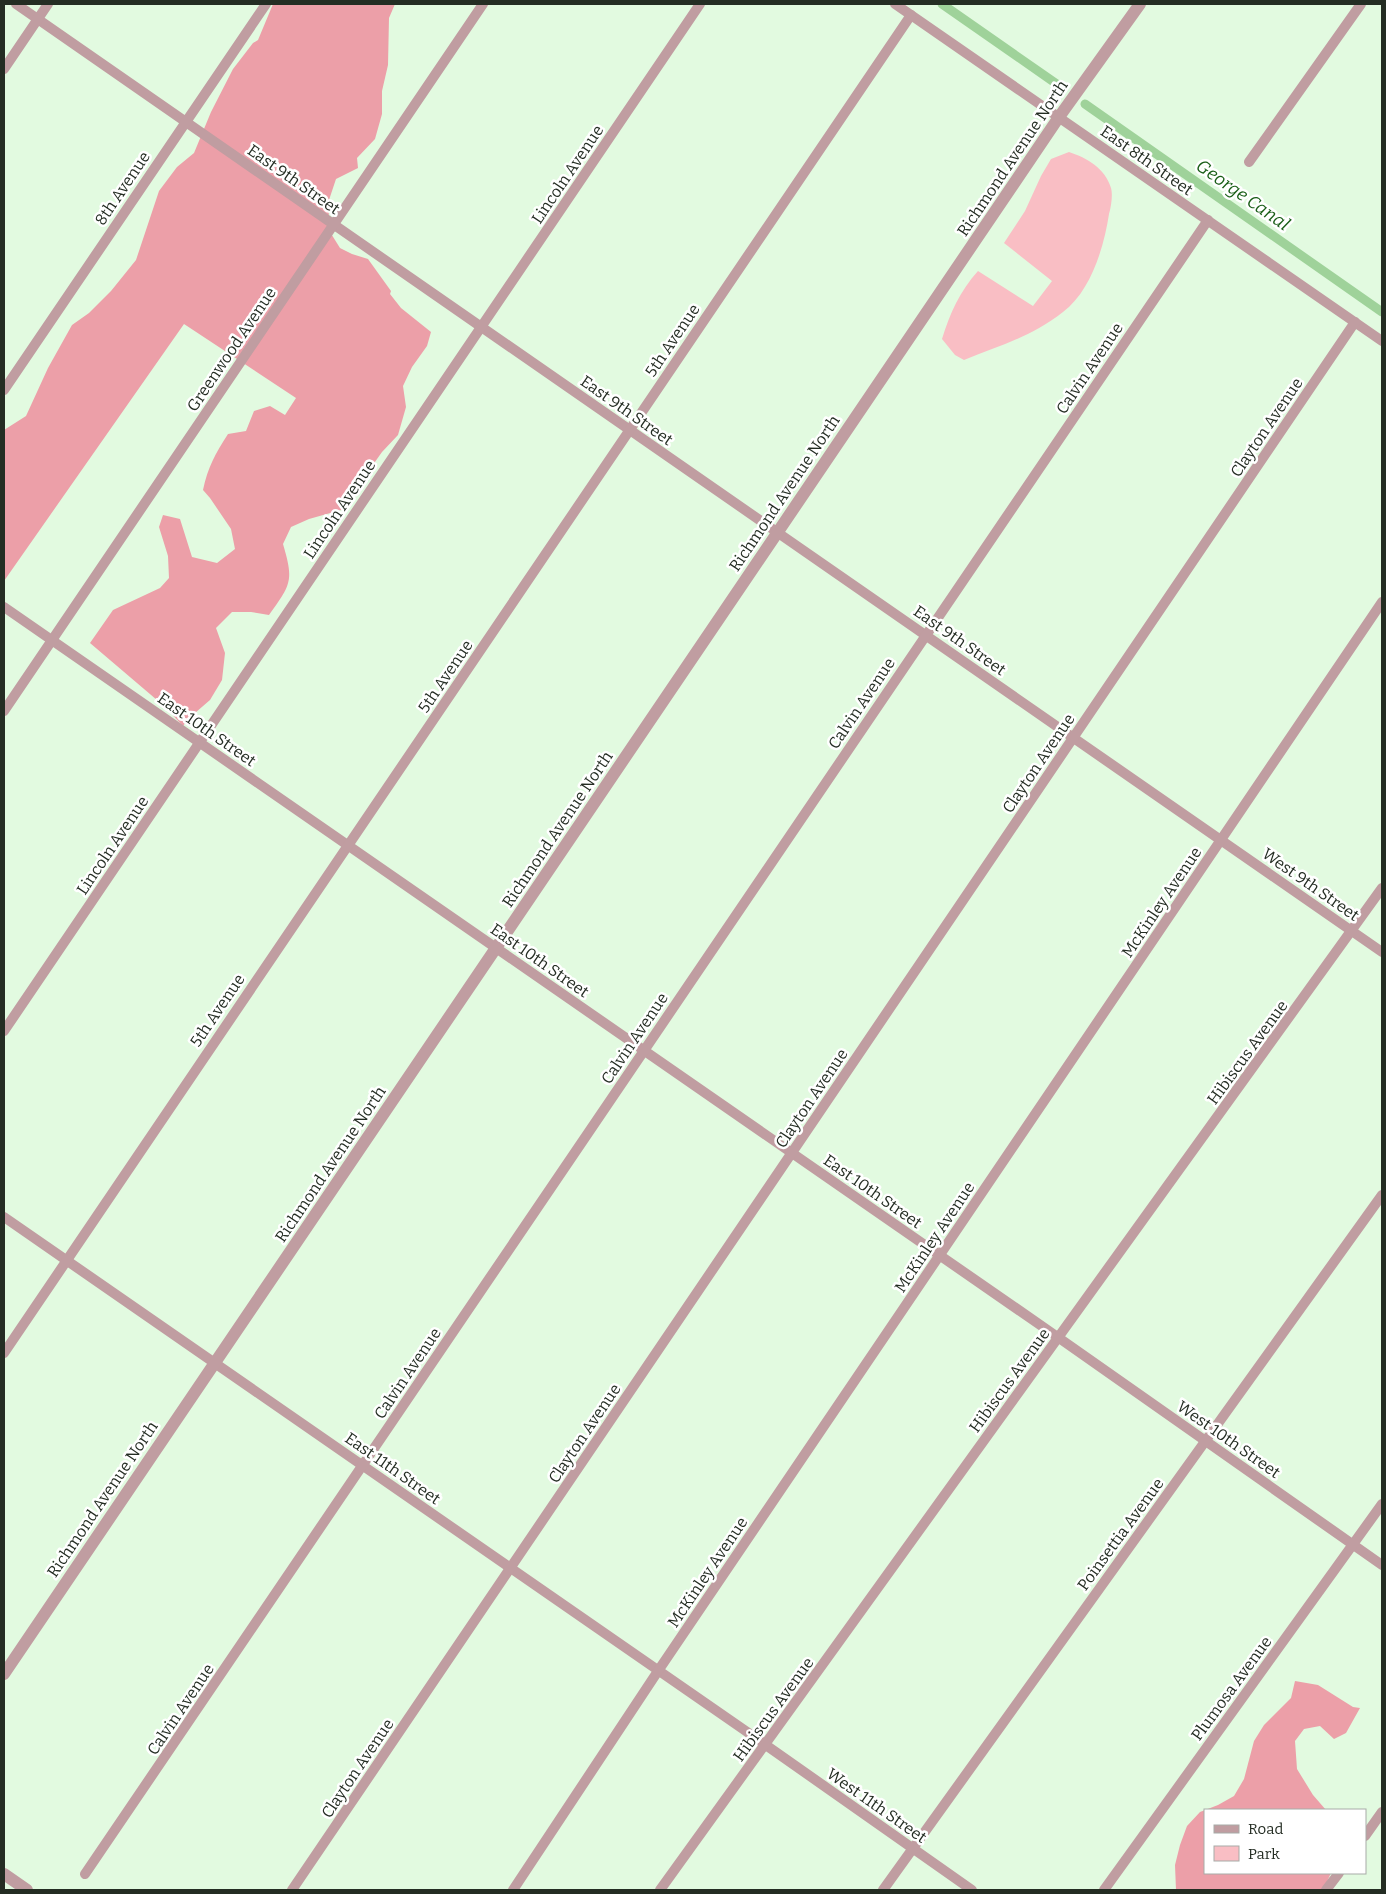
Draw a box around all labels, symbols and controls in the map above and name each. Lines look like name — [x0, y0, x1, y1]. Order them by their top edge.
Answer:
street label: Richmond Avenue North — [953, 77, 1072, 240]
street label: Lincoln Avenue — [527, 121, 607, 227]
street label: East 8th Street — [1097, 122, 1197, 199]
street label: East 9th Street — [244, 141, 344, 218]
street label: 8th Avenue — [91, 148, 154, 229]
water label: George Canal — [1192, 155, 1294, 235]
street label: Greenwood Avenue — [183, 284, 280, 415]
street label: 5th Avenue — [641, 300, 704, 380]
street label: Calvin Avenue — [1052, 319, 1127, 417]
street label: East 9th Street — [577, 372, 677, 449]
street label: Clayton Avenue — [1226, 374, 1307, 480]
street label: Richmond Avenue North — [725, 412, 844, 575]
street label: Lincoln Avenue — [299, 456, 379, 562]
street label: East 9th Street — [910, 602, 1010, 679]
street label: 5th Avenue — [414, 636, 477, 716]
street label: Calvin Avenue — [824, 654, 899, 752]
street label: East 10th Street — [154, 688, 260, 771]
street label: Clayton Avenue — [998, 710, 1079, 816]
street label: Richmond Avenue North — [498, 748, 617, 911]
street label: Lincoln Avenue — [72, 792, 152, 898]
street label: McKinley Avenue — [1117, 843, 1205, 961]
street label: West 9th Street — [1259, 844, 1363, 925]
street label: East 10th Street — [487, 919, 593, 1002]
street label: 5th Avenue — [186, 970, 249, 1050]
street label: Calvin Avenue — [597, 989, 672, 1087]
street label: Hibiscus Avenue — [1203, 996, 1292, 1108]
street label: Clayton Avenue — [771, 1045, 852, 1151]
street label: Richmond Avenue North — [271, 1083, 390, 1246]
street label: East 10th Street — [820, 1150, 926, 1233]
street label: McKinley Avenue — [890, 1178, 978, 1296]
street label: Calvin Avenue — [370, 1324, 445, 1422]
street label: Hibiscus Avenue — [965, 1324, 1054, 1436]
street label: Clayton Avenue — [544, 1380, 625, 1486]
street label: West 10th Street — [1174, 1397, 1284, 1482]
street label: Richmond Avenue North — [43, 1418, 162, 1581]
street label: East 11th Street — [341, 1429, 444, 1508]
street label: Poinsettia Avenue — [1073, 1474, 1168, 1594]
street label: McKinley Avenue — [663, 1513, 751, 1631]
street label: Plumosa Avenue — [1187, 1632, 1276, 1744]
street label: Hibiscus Avenue — [729, 1653, 818, 1765]
street label: Calvin Avenue — [143, 1660, 218, 1758]
street label: Clayton Avenue — [317, 1715, 398, 1821]
street label: West 11th Street — [823, 1764, 930, 1847]
legend — [1204, 1809, 1366, 1874]
text: Road — [1248, 1820, 1283, 1838]
text: Park — [1248, 1845, 1280, 1863]

